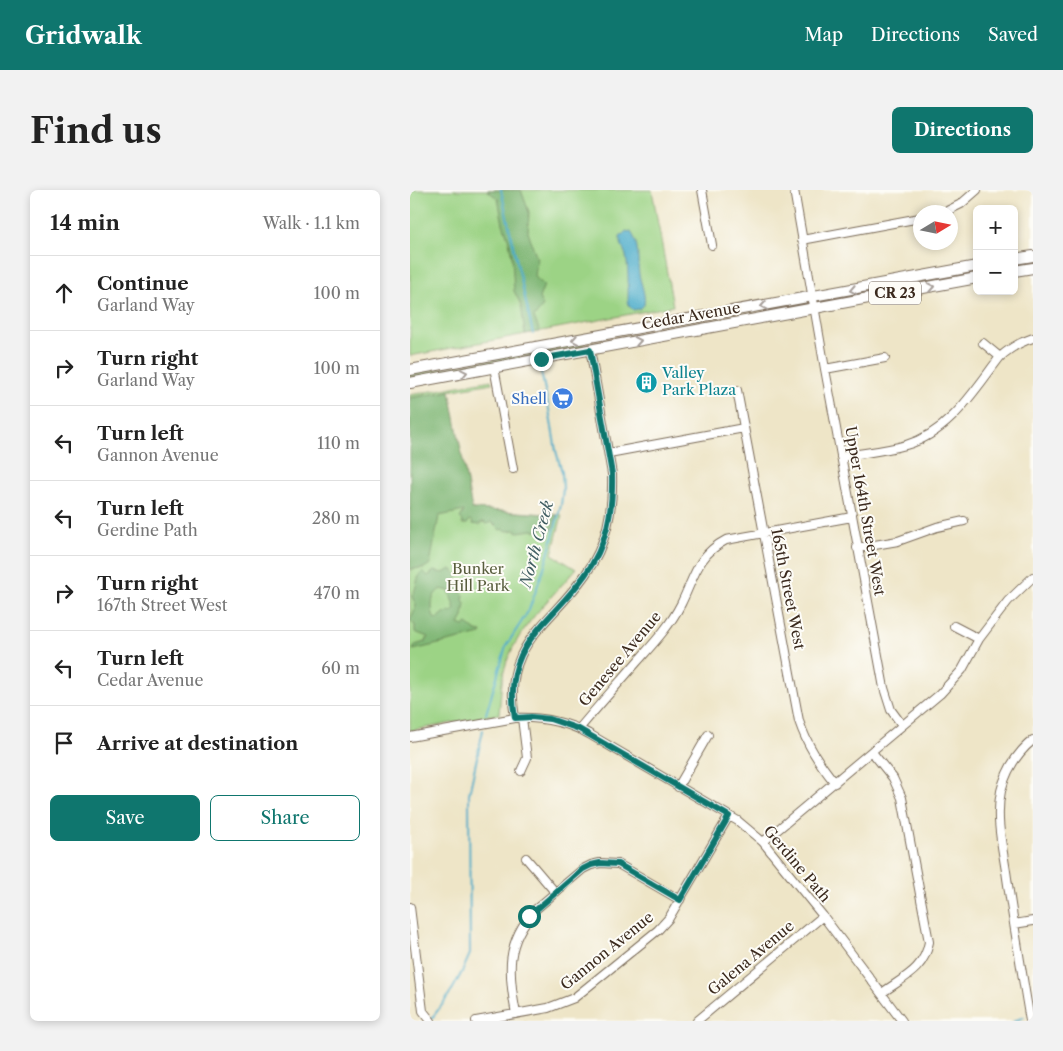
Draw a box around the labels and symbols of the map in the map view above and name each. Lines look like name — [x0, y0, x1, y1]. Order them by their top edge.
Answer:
north arrow — [913, 205, 958, 250]
road number: CR 23 — [869, 282, 921, 305]
one-way arrow — [926, 282, 935, 292]
one-way arrow — [849, 284, 858, 294]
street label: Cedar Avenue — [640, 297, 742, 334]
one-way arrow — [760, 300, 769, 310]
one-way arrow — [571, 335, 580, 345]
one-way arrow — [634, 336, 642, 346]
route end — [530, 348, 553, 371]
place label: Valley Park Plaza — [661, 363, 736, 399]
one-way arrow — [459, 368, 468, 378]
building icon: Valley Park Plaza — [634, 370, 658, 394]
supermarket icon: Shell — [551, 387, 575, 411]
place label: Shell — [511, 389, 548, 408]
street label: Upper 164th Street West — [841, 425, 890, 598]
water label: North Creek — [514, 498, 557, 592]
street label: 165th Street West — [767, 527, 810, 652]
park label: Bunker Hill Park — [447, 559, 511, 595]
street label: Genesee Avenue — [574, 607, 665, 710]
street label: Gerdine Path — [760, 821, 835, 906]
route start — [518, 905, 541, 928]
street label: Gannon Avenue — [556, 907, 657, 994]
street label: Galena Avenue — [704, 916, 798, 999]

